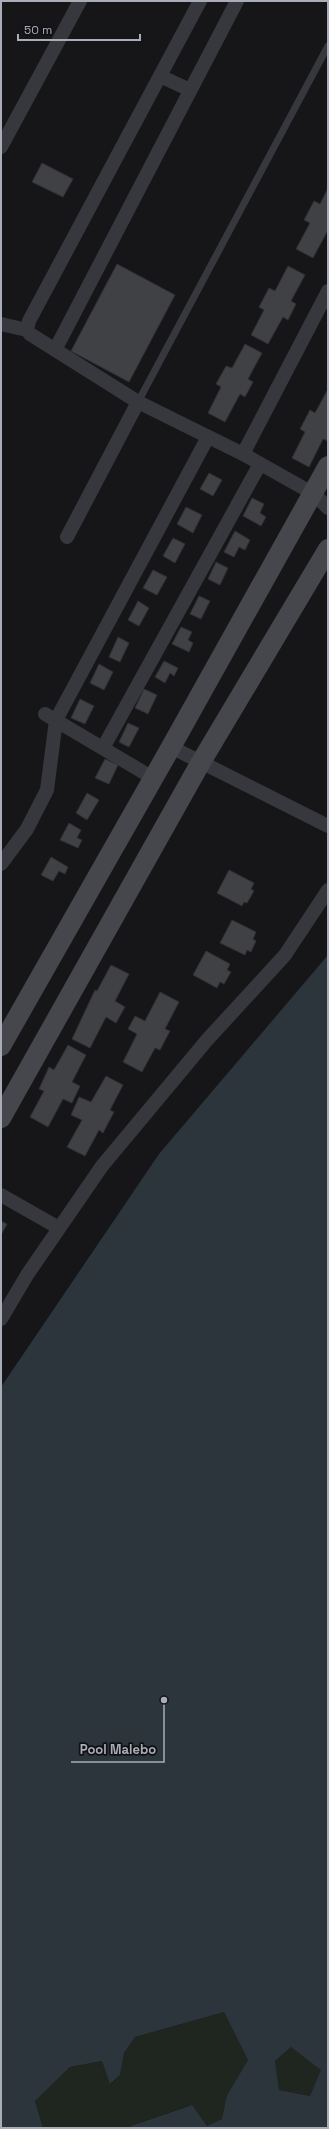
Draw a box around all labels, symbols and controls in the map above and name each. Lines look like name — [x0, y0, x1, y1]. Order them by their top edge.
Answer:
scale bar — [18, 16, 140, 42]
text: 50 m — [24, 22, 52, 38]
callout: Pool Malebo — [71, 1737, 164, 1762]
text: Pool Malebo — [80, 1741, 156, 1758]

